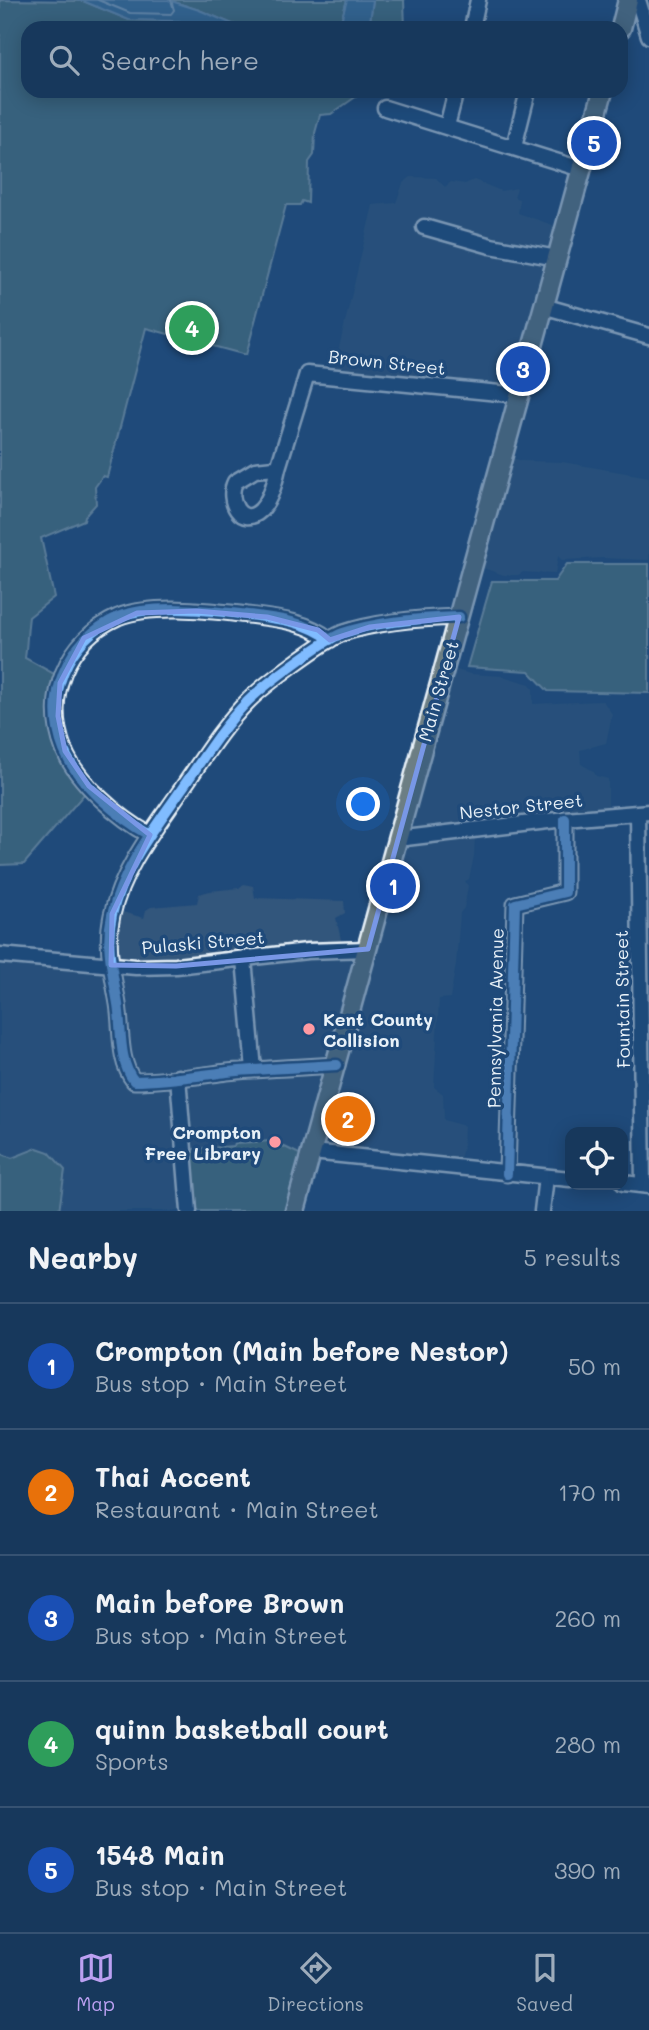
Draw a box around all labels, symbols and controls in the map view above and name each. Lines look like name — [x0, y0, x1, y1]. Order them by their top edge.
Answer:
search box — [21, 21, 628, 98]
icon: search — [45, 41, 83, 79]
text: Search here — [101, 43, 259, 77]
pin: 5 — [571, 117, 617, 169]
pin: 4 — [169, 302, 215, 354]
pin: 3 — [500, 343, 546, 395]
street label: Brown Street — [327, 344, 447, 380]
street label: Main Street — [412, 638, 464, 744]
your location — [346, 787, 380, 821]
street label: Nestor Street — [458, 788, 584, 824]
pin: 1 — [370, 860, 416, 912]
street label: Pulaski Street — [140, 925, 266, 959]
street label: Pennsylvania Avenue — [481, 928, 509, 1108]
street label: Fountain Street — [609, 930, 635, 1068]
place label: Kent County Collision — [323, 1007, 433, 1052]
marker: Kent County Collision — [301, 1021, 317, 1037]
pin: 2 — [325, 1093, 371, 1145]
place label: Crompton Free Library — [145, 1120, 261, 1165]
map controls — [565, 1127, 628, 1190]
button: locate — [565, 1127, 628, 1190]
marker: Crompton Free Library — [267, 1134, 283, 1150]
text: Nearby — [28, 1237, 138, 1277]
text: 5 results — [524, 1242, 621, 1272]
text: Crompton (Main before Nestor) — [95, 1334, 508, 1368]
text: 1 — [46, 1351, 56, 1381]
text: 50 m — [568, 1351, 621, 1381]
text: Bus stop · Main Street — [95, 1368, 347, 1398]
text: Thai Accent — [95, 1460, 251, 1494]
text: 2 — [45, 1477, 57, 1507]
text: 170 m — [558, 1477, 621, 1507]
text: Restaurant · Main Street — [95, 1494, 379, 1524]
text: Main before Brown — [95, 1586, 344, 1620]
text: 3 — [44, 1603, 58, 1633]
text: 260 m — [554, 1603, 621, 1633]
text: Bus stop · Main Street — [95, 1620, 347, 1650]
text: quinn basketball court — [95, 1712, 389, 1746]
text: 4 — [44, 1729, 58, 1759]
text: 280 m — [554, 1729, 621, 1759]
text: Sports — [95, 1746, 169, 1776]
text: 1548 Main — [95, 1838, 224, 1872]
text: 5 — [44, 1855, 58, 1885]
text: 390 m — [554, 1855, 621, 1885]
text: Bus stop · Main Street — [95, 1872, 347, 1902]
tab: Map — [76, 1949, 115, 2016]
tab: Directions — [267, 1949, 364, 2016]
tab: Saved — [516, 1949, 573, 2016]

